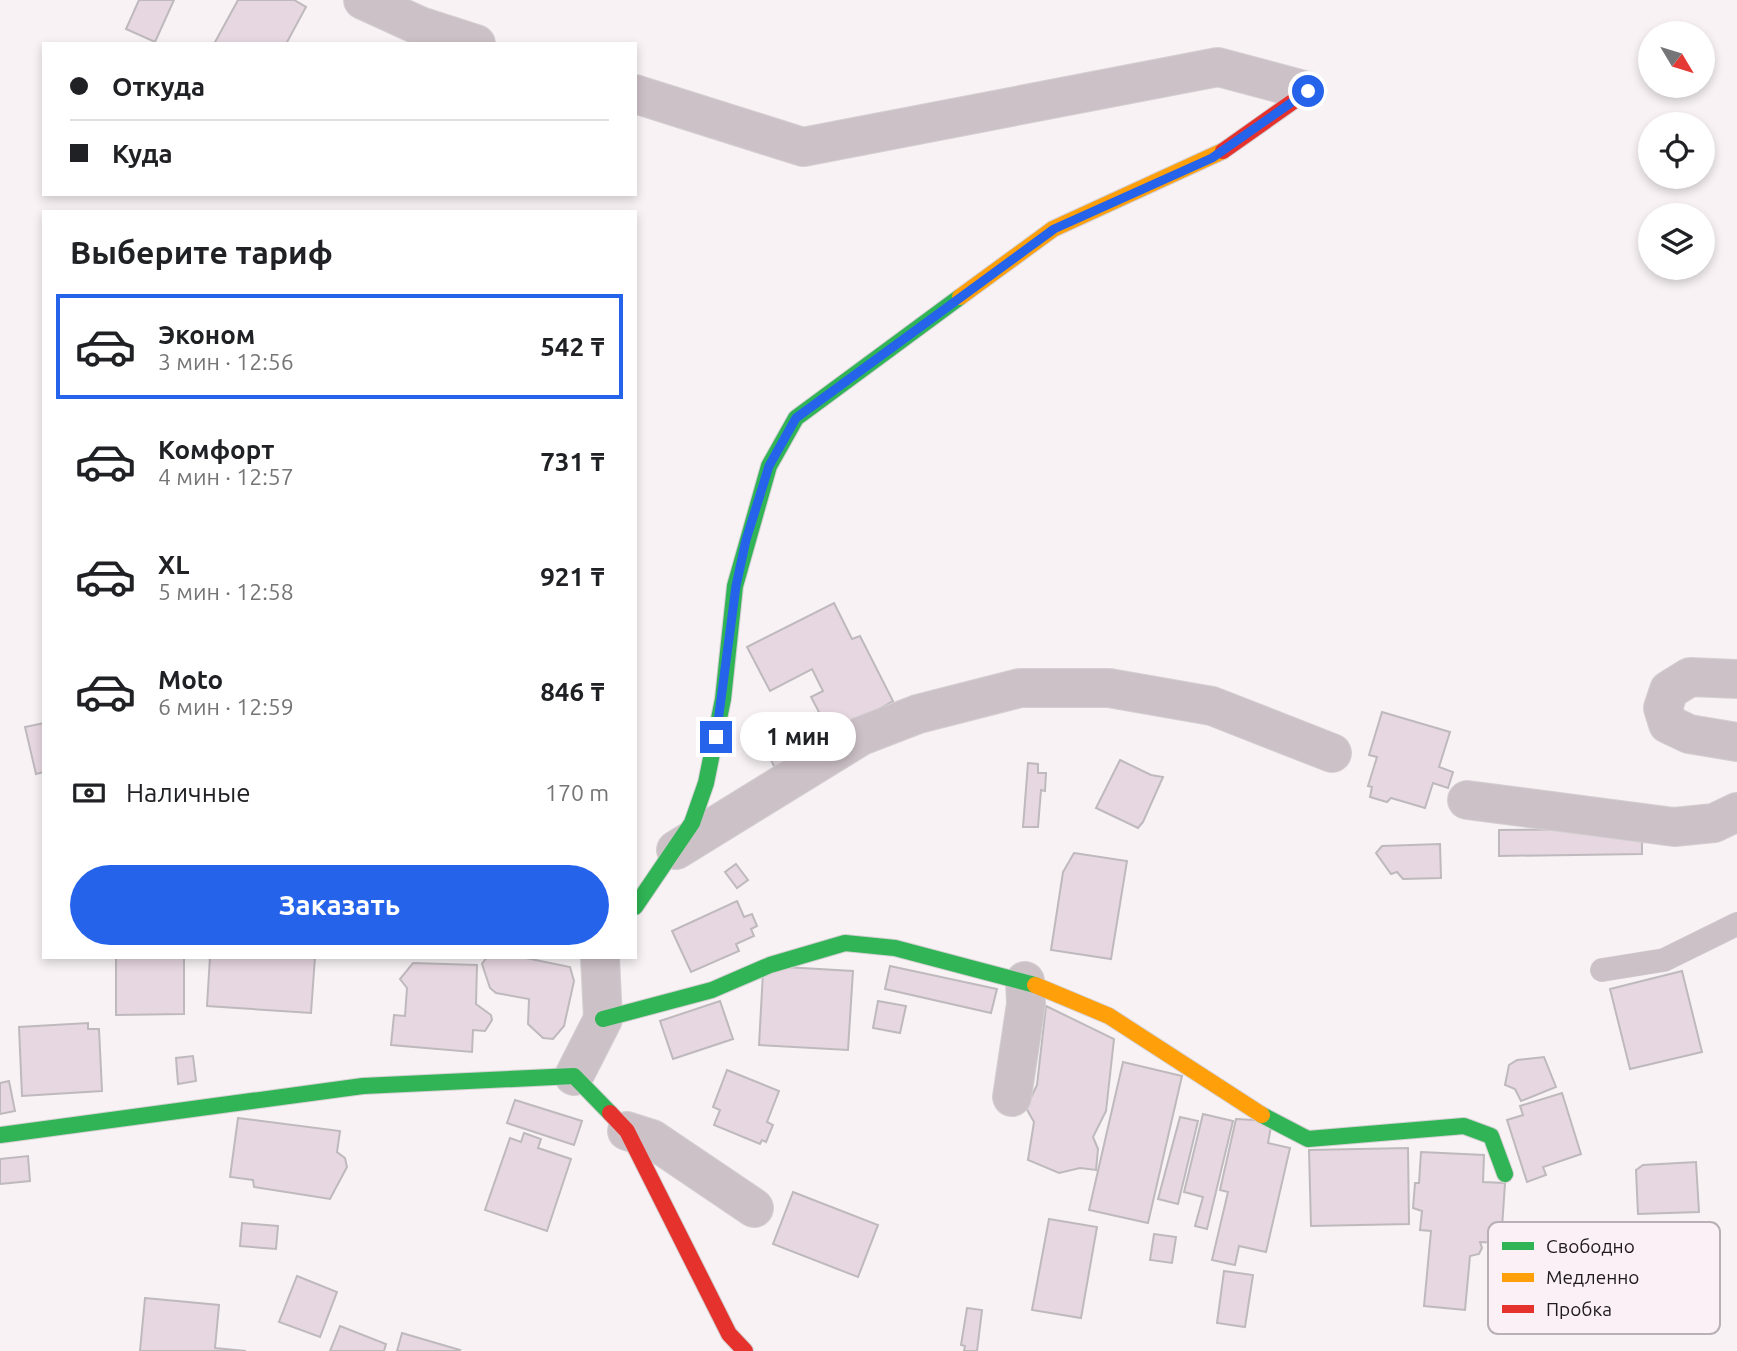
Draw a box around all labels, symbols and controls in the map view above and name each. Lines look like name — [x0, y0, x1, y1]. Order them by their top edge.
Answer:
north arrow — [1638, 21, 1715, 98]
map controls — [1638, 21, 1715, 280]
text: Откуда — [112, 72, 205, 101]
route start — [1292, 75, 1324, 107]
button: locate — [1638, 112, 1715, 189]
text: Куда — [112, 139, 173, 168]
button: layers — [1638, 203, 1715, 280]
text: Выберите тариф — [70, 234, 333, 270]
icon: car — [74, 315, 137, 378]
text: Эконом — [158, 320, 255, 349]
text: 542 ₸ — [540, 332, 605, 361]
text: 3 мин · 12:56 — [158, 349, 294, 374]
icon: car — [74, 430, 137, 493]
text: Комфорт — [158, 435, 274, 464]
text: 731 ₸ — [540, 447, 605, 476]
text: 4 мин · 12:57 — [158, 464, 294, 489]
icon: car — [74, 545, 137, 608]
text: XL — [158, 550, 189, 579]
text: 921 ₸ — [540, 562, 605, 591]
text: 5 мин · 12:58 — [158, 579, 294, 604]
icon: car — [74, 660, 137, 723]
text: Moto — [158, 665, 223, 694]
text: 846 ₸ — [540, 677, 605, 706]
text: 6 мин · 12:59 — [158, 694, 294, 719]
callout: 1 мин — [740, 712, 856, 762]
route end — [700, 721, 732, 753]
text: 1 мин — [766, 724, 830, 749]
icon: cash — [70, 774, 108, 812]
text: Наличные — [126, 778, 251, 807]
text: 170 m — [545, 780, 609, 805]
button: Заказать — [70, 865, 609, 945]
legend — [1488, 1222, 1720, 1334]
text: Свободно — [1546, 1235, 1635, 1257]
text: Медленно — [1546, 1266, 1639, 1288]
text: Пробка — [1546, 1298, 1612, 1320]

